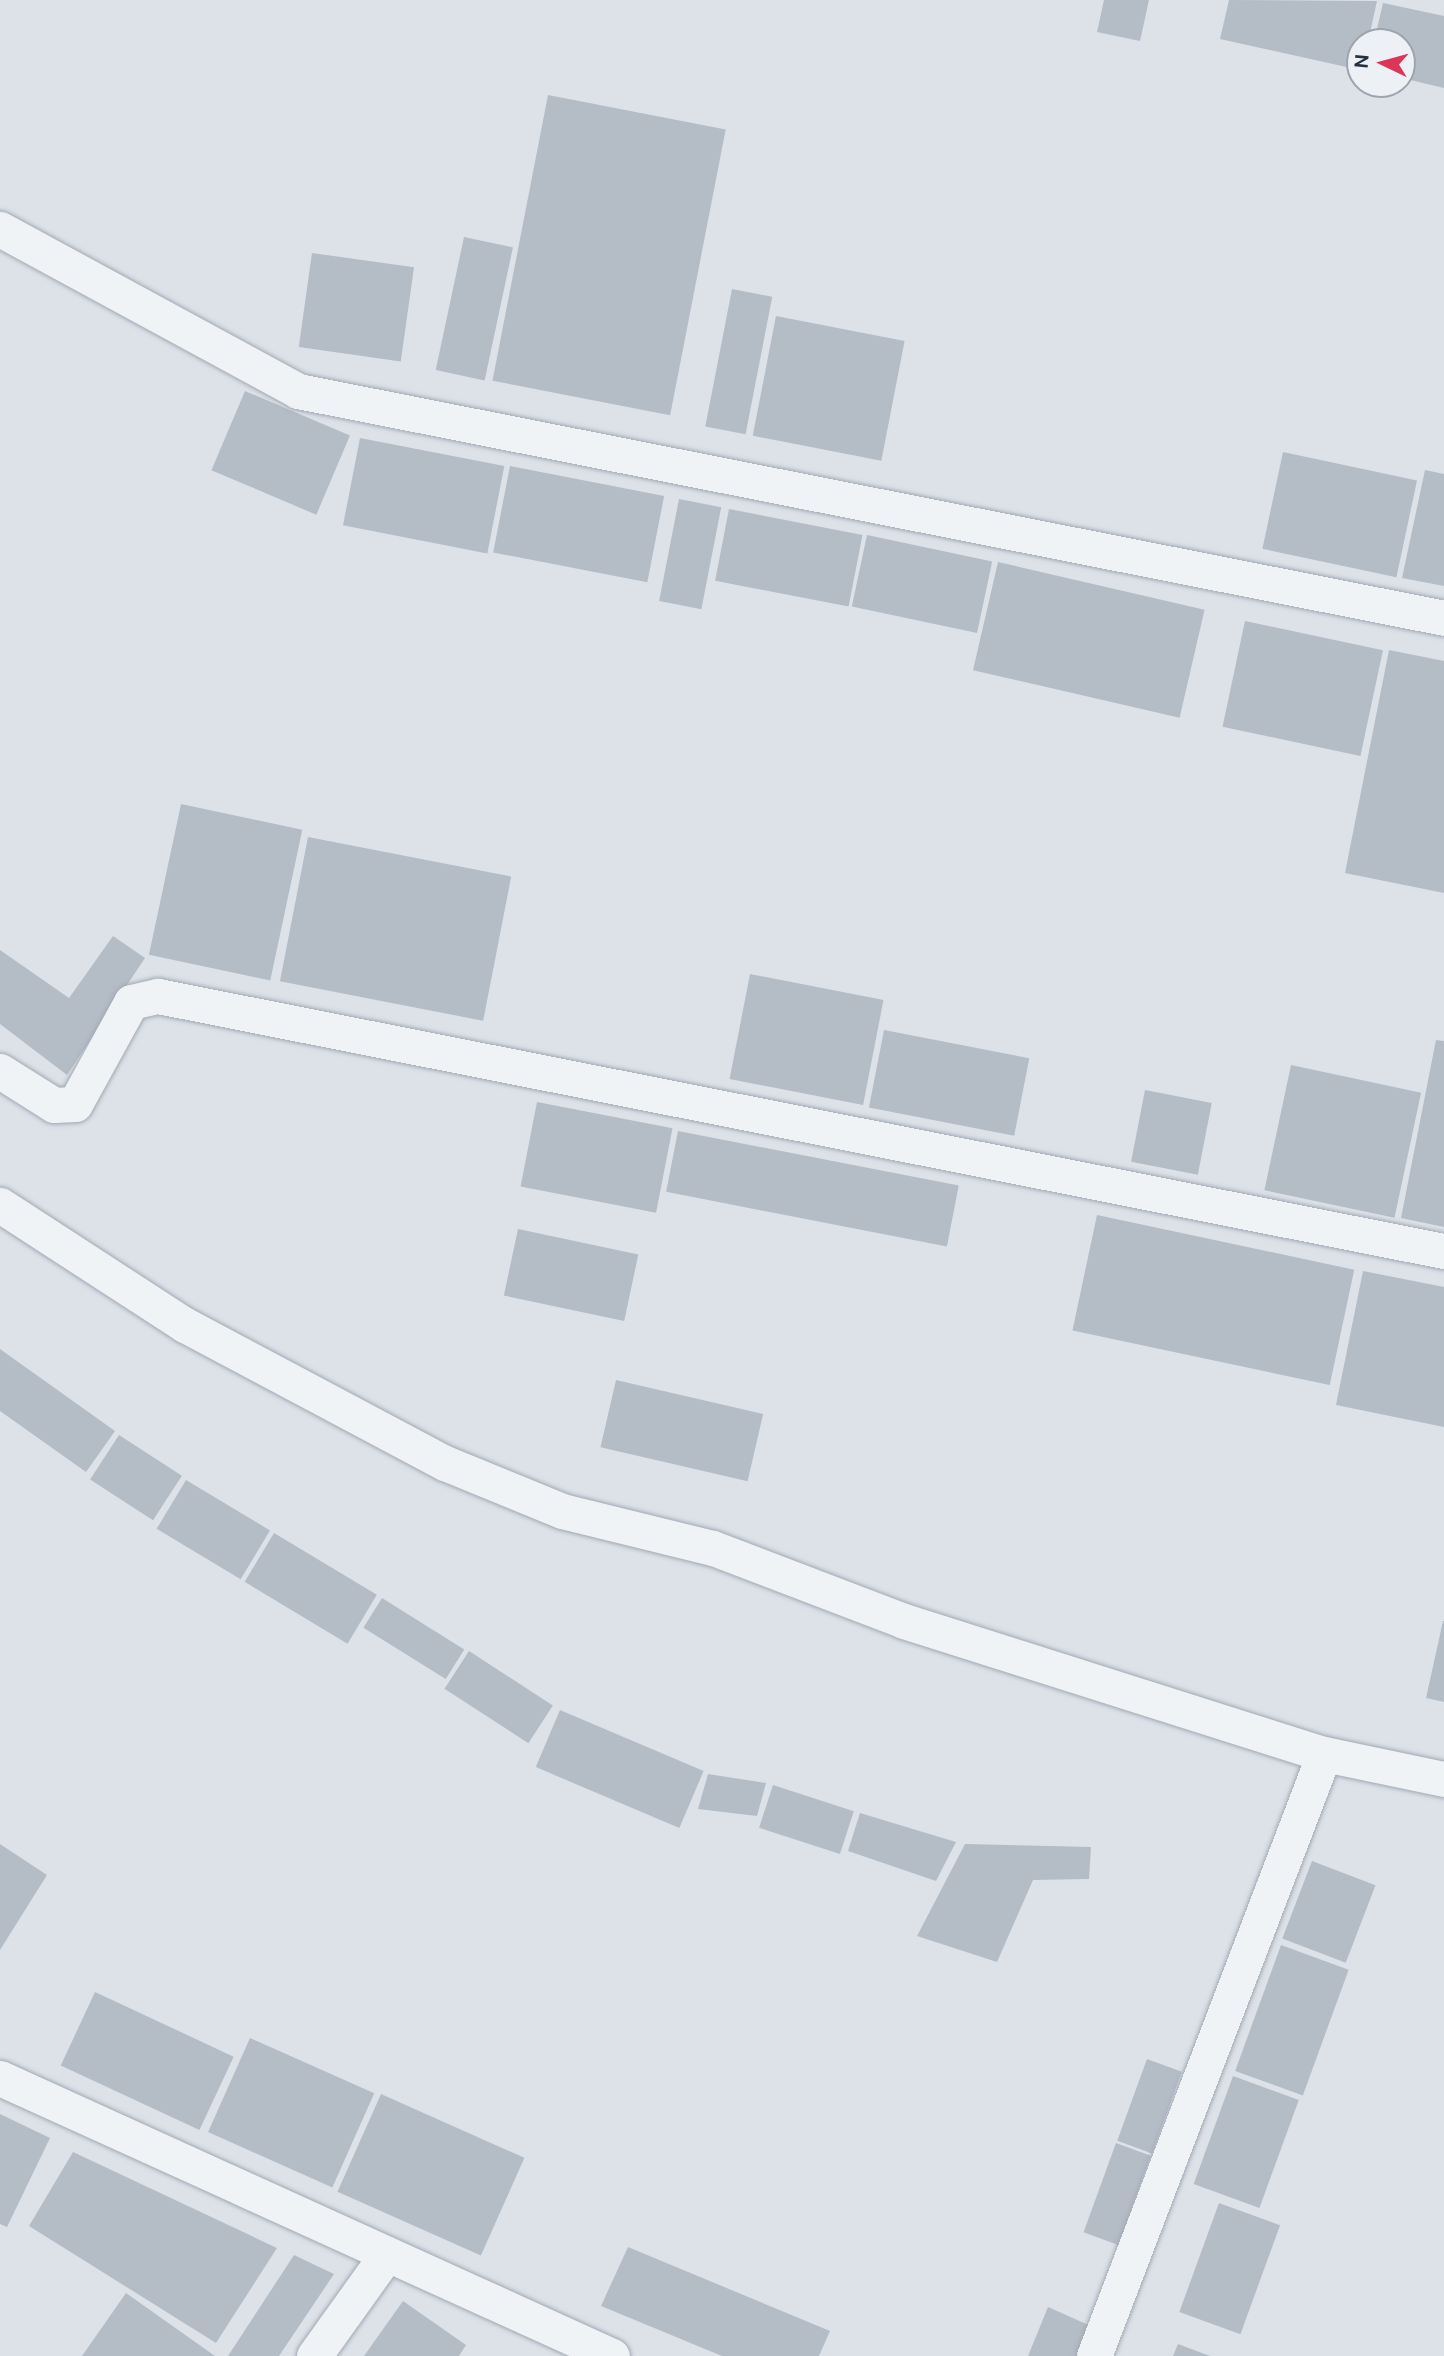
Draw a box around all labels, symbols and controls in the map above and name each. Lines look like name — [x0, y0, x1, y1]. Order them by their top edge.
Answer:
north arrow — [1346, 28, 1416, 98]
text: N — [1349, 53, 1375, 69]

